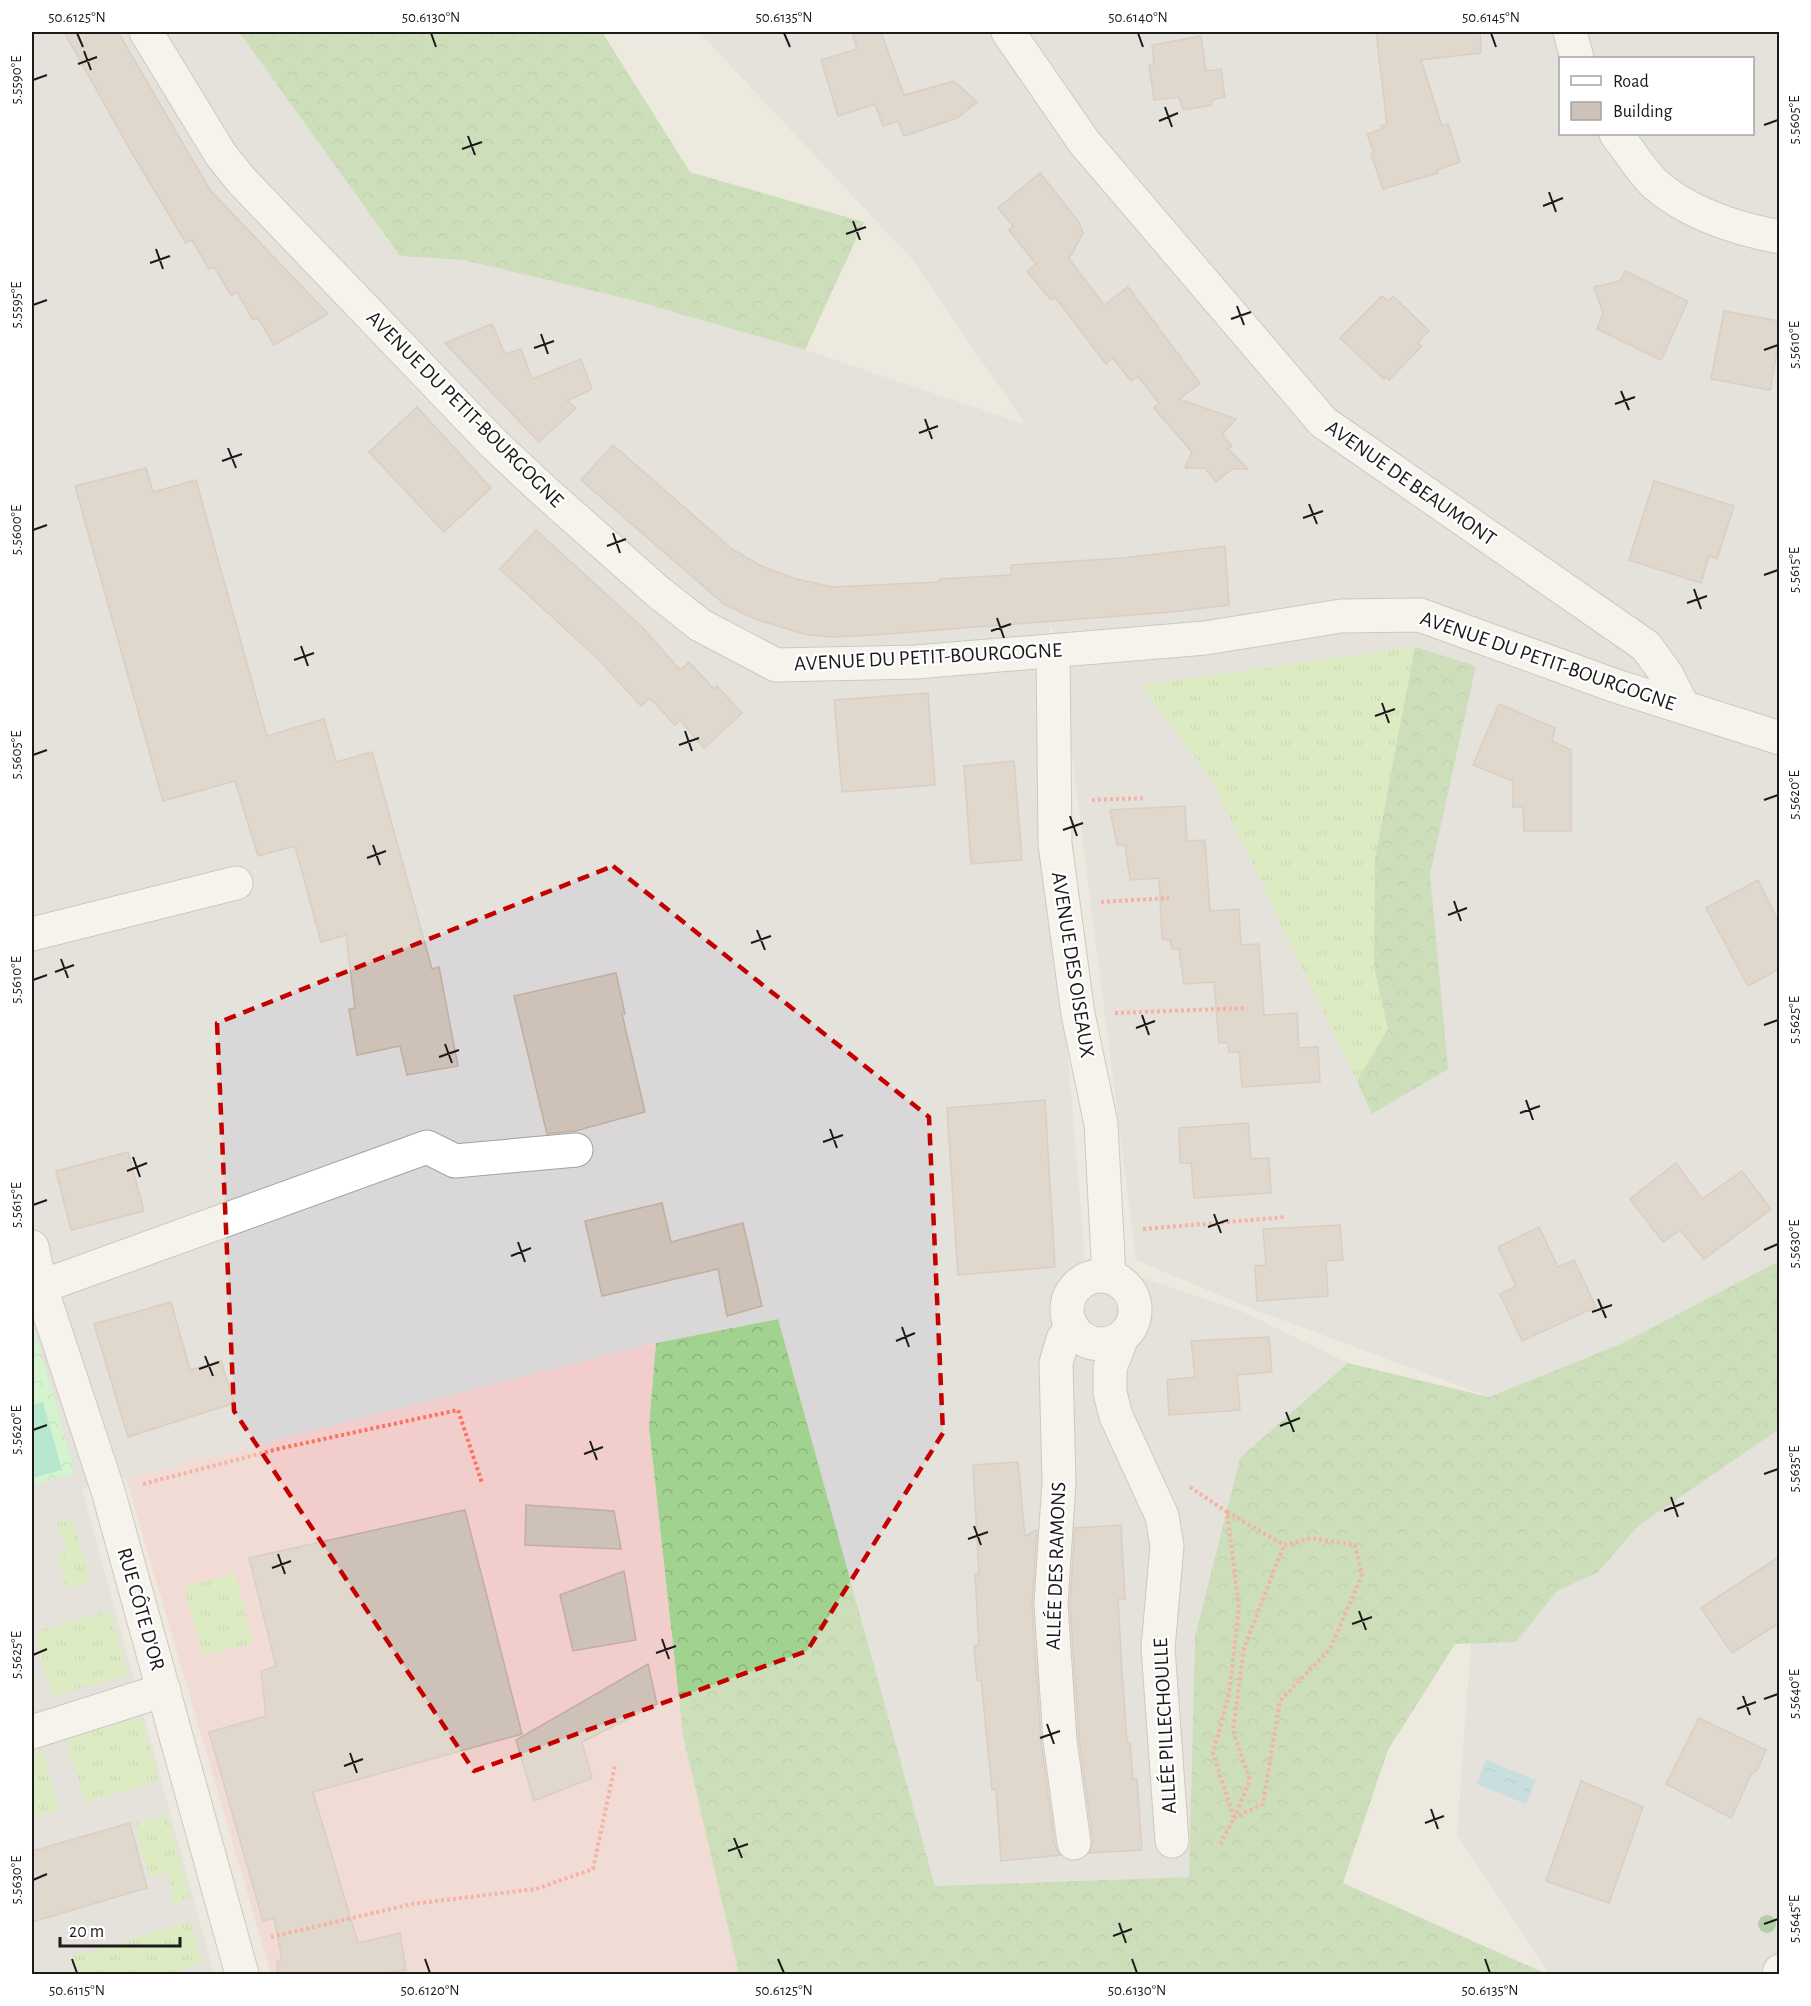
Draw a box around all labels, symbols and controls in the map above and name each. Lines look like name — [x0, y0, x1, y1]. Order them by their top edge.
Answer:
text: 50.6125°N — [48, 10, 106, 25]
text: 50.6130°N — [402, 10, 460, 25]
text: 50.6135°N — [756, 10, 812, 25]
text: 50.6140°N — [1108, 10, 1168, 25]
text: 50.6145°N — [1462, 10, 1520, 25]
text: 5.5590°E — [9, 56, 24, 104]
legend — [1559, 57, 1754, 135]
text: Road — [1613, 73, 1649, 91]
text: 5.5605°E — [1787, 96, 1802, 144]
text: Building — [1613, 103, 1673, 121]
text: 5.5595°E — [9, 281, 24, 329]
street label: AVENUE DU PETIT-BOURGOGNE — [363, 307, 567, 511]
text: 5.5610°E — [1787, 321, 1802, 369]
street label: AVENUE DE BEAUMONT — [1322, 416, 1500, 550]
text: 5.5600°E — [9, 505, 24, 555]
text: 5.5615°E — [1787, 547, 1802, 593]
street label: AVENUE DU PETIT-BOURGOGNE — [1418, 607, 1678, 715]
street label: AVENUE DU PETIT-BOURGOGNE — [793, 639, 1063, 675]
text: 5.5605°E — [9, 731, 24, 779]
text: 5.5620°E — [1787, 770, 1802, 820]
street label: AVENUE DES OISEAUX — [1048, 870, 1098, 1060]
text: 5.5610°E — [9, 956, 24, 1004]
text: 5.5625°E — [1787, 996, 1802, 1044]
text: 5.5615°E — [9, 1182, 24, 1228]
text: 5.5630°E — [1787, 1220, 1802, 1268]
text: 5.5620°E — [9, 1405, 24, 1455]
text: 5.5635°E — [1787, 1445, 1802, 1493]
street label: ALLÉE DES RAMONS — [1041, 1481, 1069, 1650]
street label: RUE CÔTE D'OR — [113, 1545, 170, 1673]
text: 5.5625°E — [9, 1631, 24, 1679]
street label: ALLÉE PILLECHOULLE — [1148, 1638, 1180, 1815]
text: 5.5640°E — [1787, 1669, 1802, 1719]
text: 5.5630°E — [9, 1856, 24, 1904]
text: 5.5645°E — [1787, 1895, 1802, 1943]
scale bar — [60, 1910, 180, 1948]
text: 20 m — [69, 1923, 104, 1941]
text: 50.6115°N — [49, 1983, 105, 1998]
text: 50.6120°N — [400, 1983, 460, 1998]
text: 50.6125°N — [755, 1983, 813, 1998]
text: 50.6130°N — [1108, 1983, 1166, 1998]
text: 50.6135°N — [1462, 1983, 1518, 1998]

